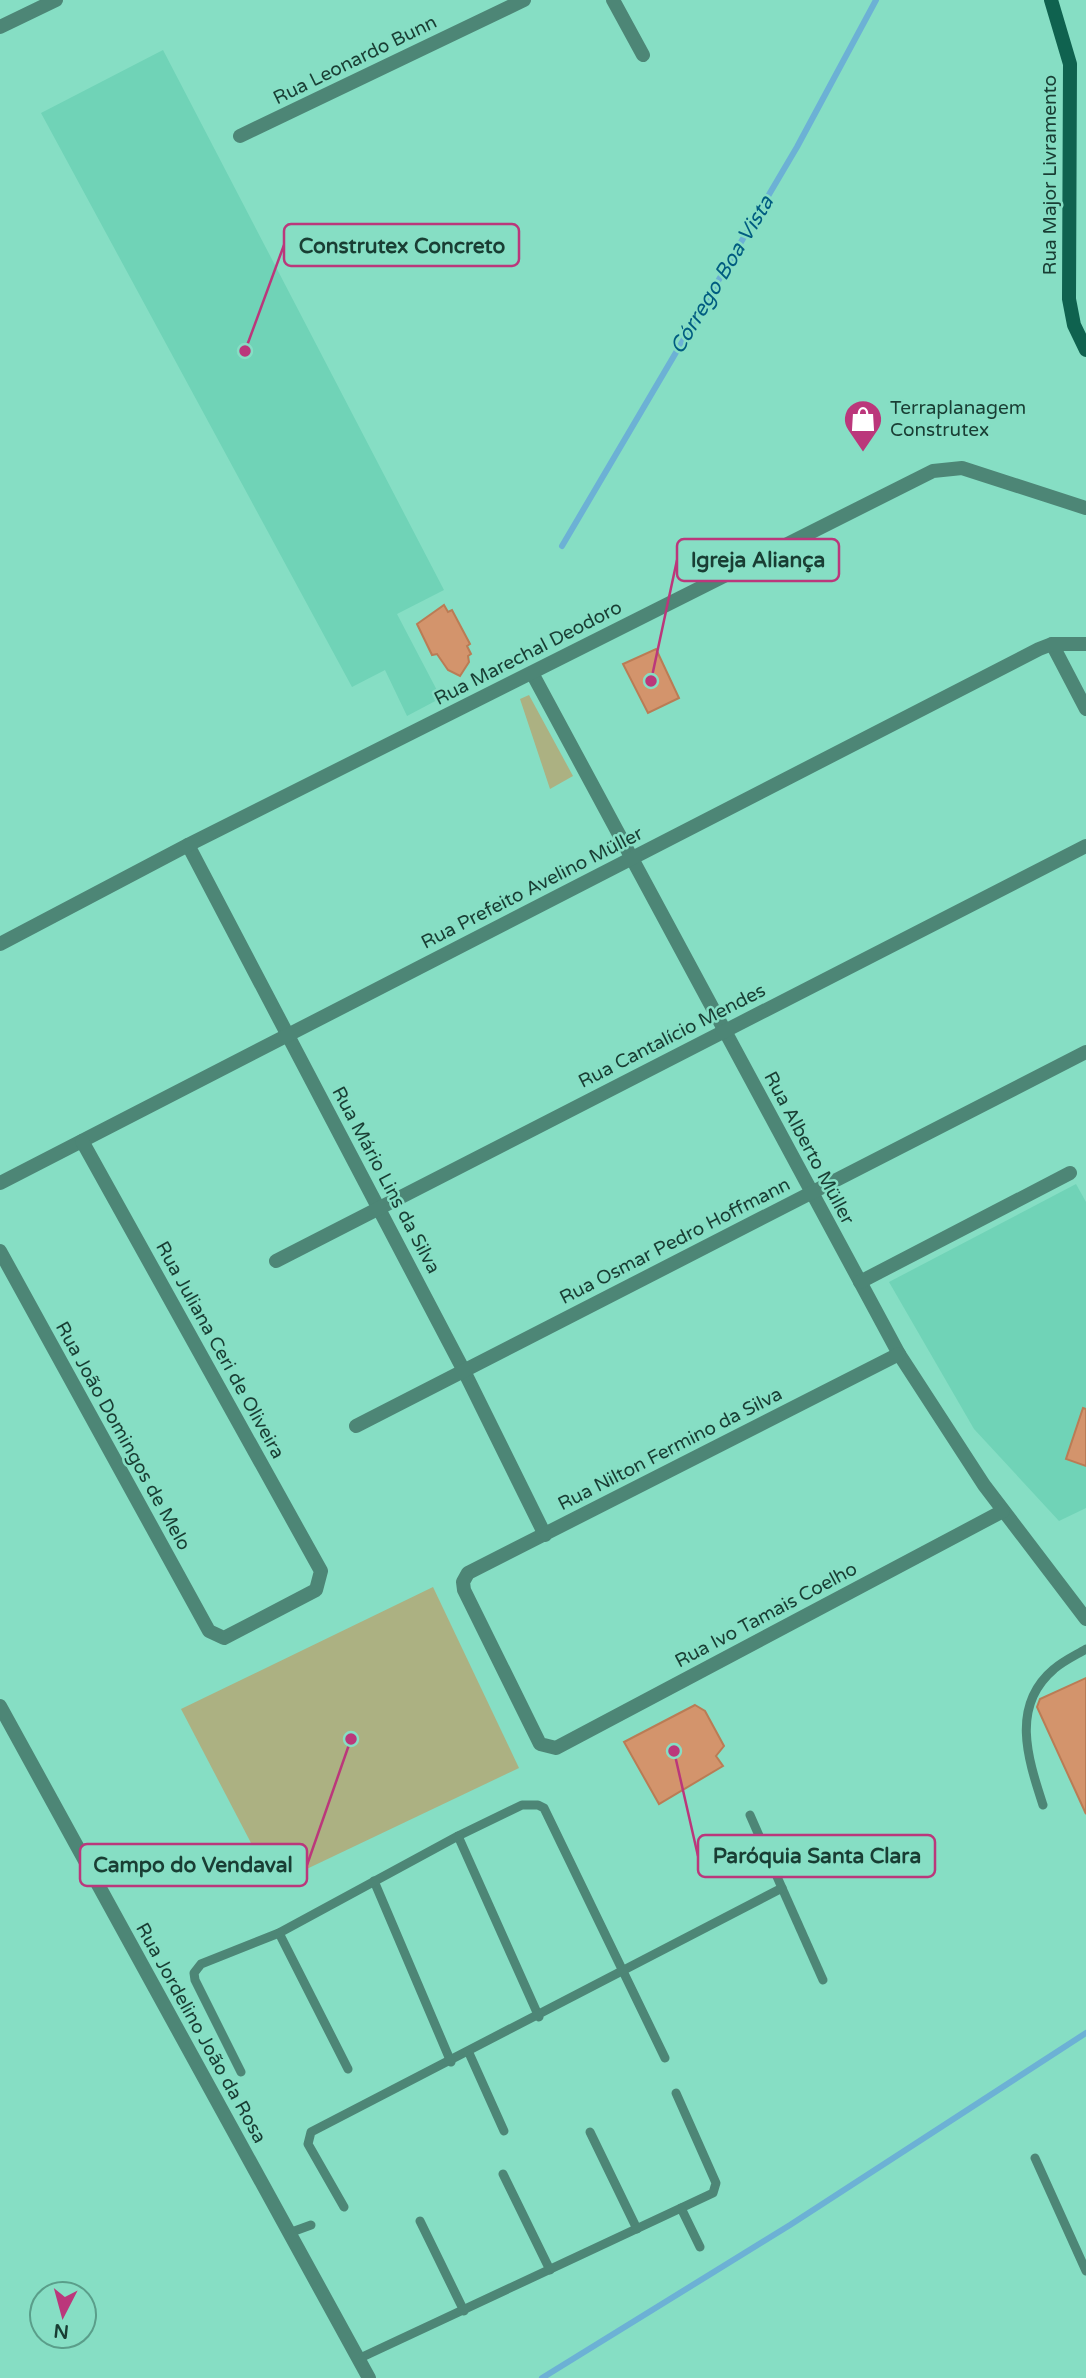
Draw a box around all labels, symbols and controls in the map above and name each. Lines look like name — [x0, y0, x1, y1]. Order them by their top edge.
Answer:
street label: Rua Leonardo Bunn — [270, 11, 440, 109]
street label: Rua Major Livramento — [1039, 75, 1061, 275]
water label: Córrego Boa Vista — [665, 190, 780, 359]
callout: Construtex Concreto — [284, 224, 519, 266]
text: Construtex Concreto — [299, 234, 505, 259]
place label: Terraplanagem Construtex — [890, 397, 1026, 441]
shop icon: Terraplanagem Construtex — [842, 398, 884, 453]
callout: Igreja Aliança — [677, 539, 839, 581]
text: Igreja Aliança — [691, 548, 825, 573]
street label: Rua Marechal Deodoro — [430, 596, 626, 710]
street label: Rua Prefeito Avelino Müller — [418, 822, 647, 954]
street label: Rua Cantalício Mendes — [575, 979, 769, 1093]
street label: Rua Alberto Müller — [759, 1068, 859, 1229]
street label: Rua Mário Lins da Silva — [327, 1083, 445, 1277]
street label: Rua Osmar Pedro Hoffmann — [556, 1173, 794, 1309]
street label: Rua Juliana Ceri de Oliveira — [151, 1238, 289, 1462]
street label: Rua João Domingos de Melo — [51, 1318, 195, 1554]
street label: Rua Nilton Fermino da Silva — [554, 1383, 786, 1515]
street label: Rua Ivo Tamais Coelho — [671, 1558, 861, 1672]
callout: Paróquia Santa Clara — [698, 1835, 935, 1877]
callout: Campo do Vendaval — [80, 1844, 307, 1886]
text: Paróquia Santa Clara — [713, 1844, 921, 1869]
text: Campo do Vendaval — [93, 1853, 293, 1878]
street label: Rua Jordelino João da Rosa — [131, 1919, 271, 2147]
north arrow — [28, 2280, 98, 2350]
text: N — [53, 2319, 70, 2343]

